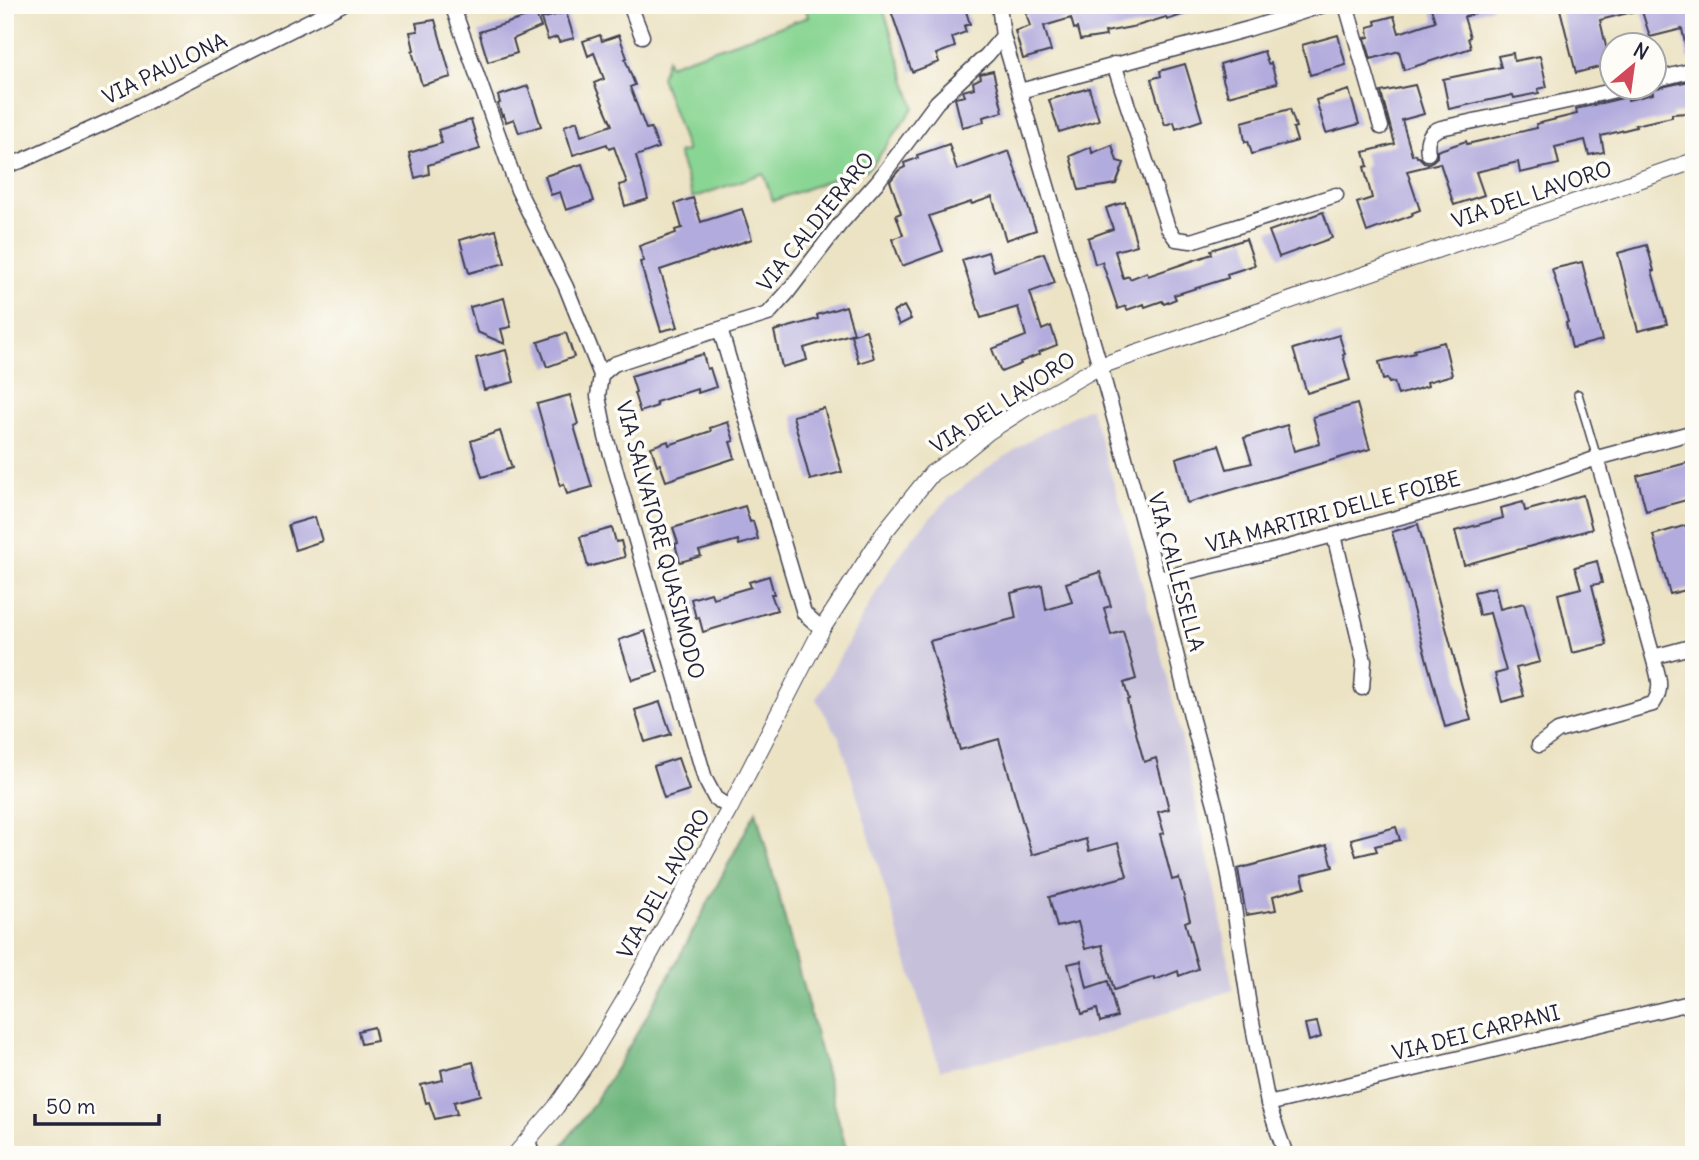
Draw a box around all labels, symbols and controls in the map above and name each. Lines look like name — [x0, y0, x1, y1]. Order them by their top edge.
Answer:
street label: VIA PAULONA — [98, 27, 232, 110]
north arrow — [1598, 32, 1668, 102]
text: N — [1630, 37, 1653, 65]
street label: VIA CALDIERARO — [751, 146, 880, 297]
street label: VIA DEL LAVORO — [1448, 155, 1615, 235]
street label: VIA DEL LAVORO — [925, 346, 1080, 459]
street label: VIA SALVATORE QUASIMODO — [610, 398, 711, 682]
street label: VIA MARTIRI DELLE FOIBE — [1203, 465, 1463, 558]
street label: VIA CALLESELLA — [1142, 489, 1211, 654]
street label: VIA DEL LAVORO — [611, 804, 716, 964]
street label: VIA DEI CARPANI — [1389, 999, 1563, 1066]
scale bar — [35, 1083, 159, 1127]
text: 50 m — [46, 1093, 95, 1120]

